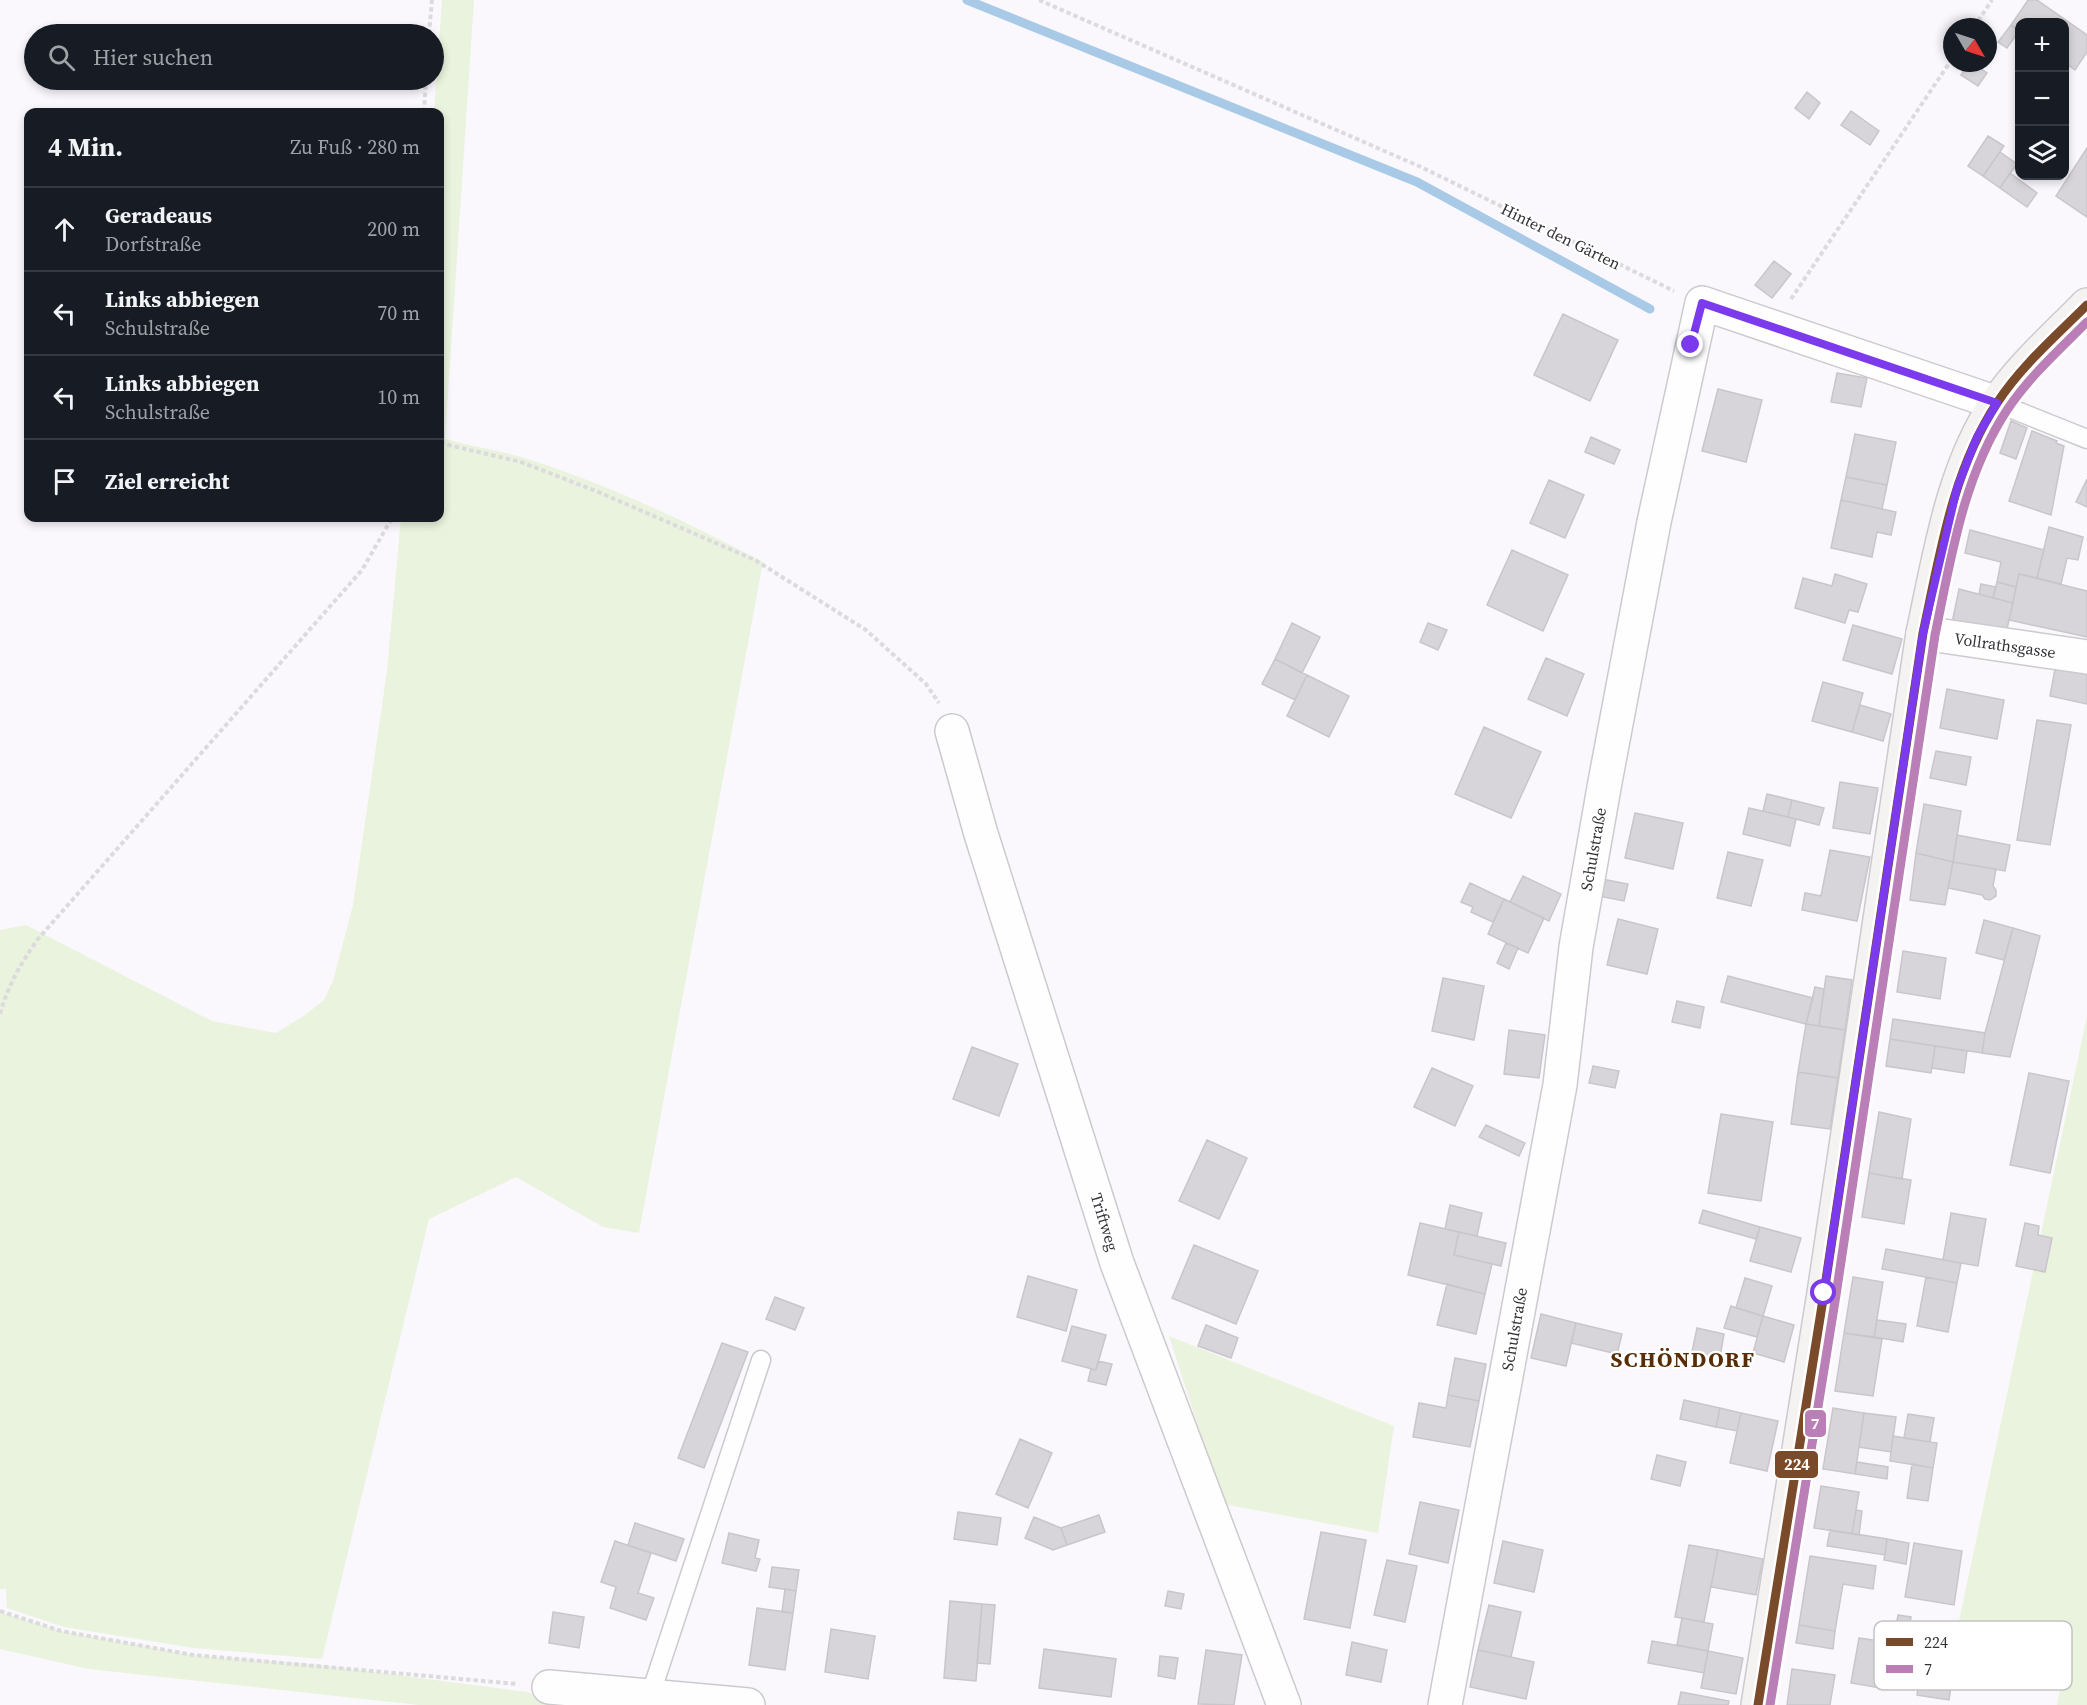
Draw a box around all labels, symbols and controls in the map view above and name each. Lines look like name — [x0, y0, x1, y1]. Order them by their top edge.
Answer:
north arrow — [1943, 18, 1997, 72]
map controls — [2015, 18, 2069, 180]
button: + — [2015, 18, 2069, 72]
search box — [24, 24, 444, 90]
icon: search — [45, 41, 78, 74]
text: Hier suchen — [93, 42, 213, 72]
button: − — [2015, 72, 2069, 126]
button: layers — [2015, 126, 2069, 180]
text: 4 Min. — [48, 129, 123, 165]
text: Zu Fuß · 280 m — [290, 133, 420, 161]
street label: Hinter den Gärten — [1497, 197, 1625, 275]
text: Geradeaus — [105, 200, 212, 230]
icon: ahead — [48, 213, 81, 246]
text: 200 m — [367, 215, 420, 243]
text: Dorfstraße — [105, 230, 201, 258]
text: Links abbiegen — [105, 284, 260, 314]
icon: left — [48, 297, 81, 330]
text: 70 m — [377, 299, 420, 327]
text: Schulstraße — [105, 314, 210, 342]
route end — [1677, 331, 1703, 357]
text: Links abbiegen — [105, 368, 260, 398]
icon: left — [48, 381, 81, 414]
text: 10 m — [377, 383, 420, 411]
text: Schulstraße — [105, 398, 210, 426]
icon: arrive — [48, 465, 81, 498]
text: Ziel erreicht — [105, 466, 229, 496]
street label: Vollrathsgasse — [1953, 627, 2057, 663]
street label: Schulstraße — [1575, 806, 1611, 892]
street label: Triftweg — [1086, 1190, 1124, 1254]
route start — [1810, 1279, 1836, 1305]
street label: Schulstraße — [1496, 1286, 1532, 1372]
district label: SCHÖNDORF — [1610, 1344, 1756, 1374]
line badge: 7 — [1804, 1409, 1827, 1438]
text: 7 — [1811, 1412, 1820, 1434]
line badge: 224 — [1774, 1450, 1819, 1479]
text: 224 — [1784, 1453, 1810, 1475]
legend — [1874, 1621, 2072, 1690]
text: 224 — [1924, 1631, 1948, 1653]
text: 7 — [1924, 1658, 1932, 1680]

